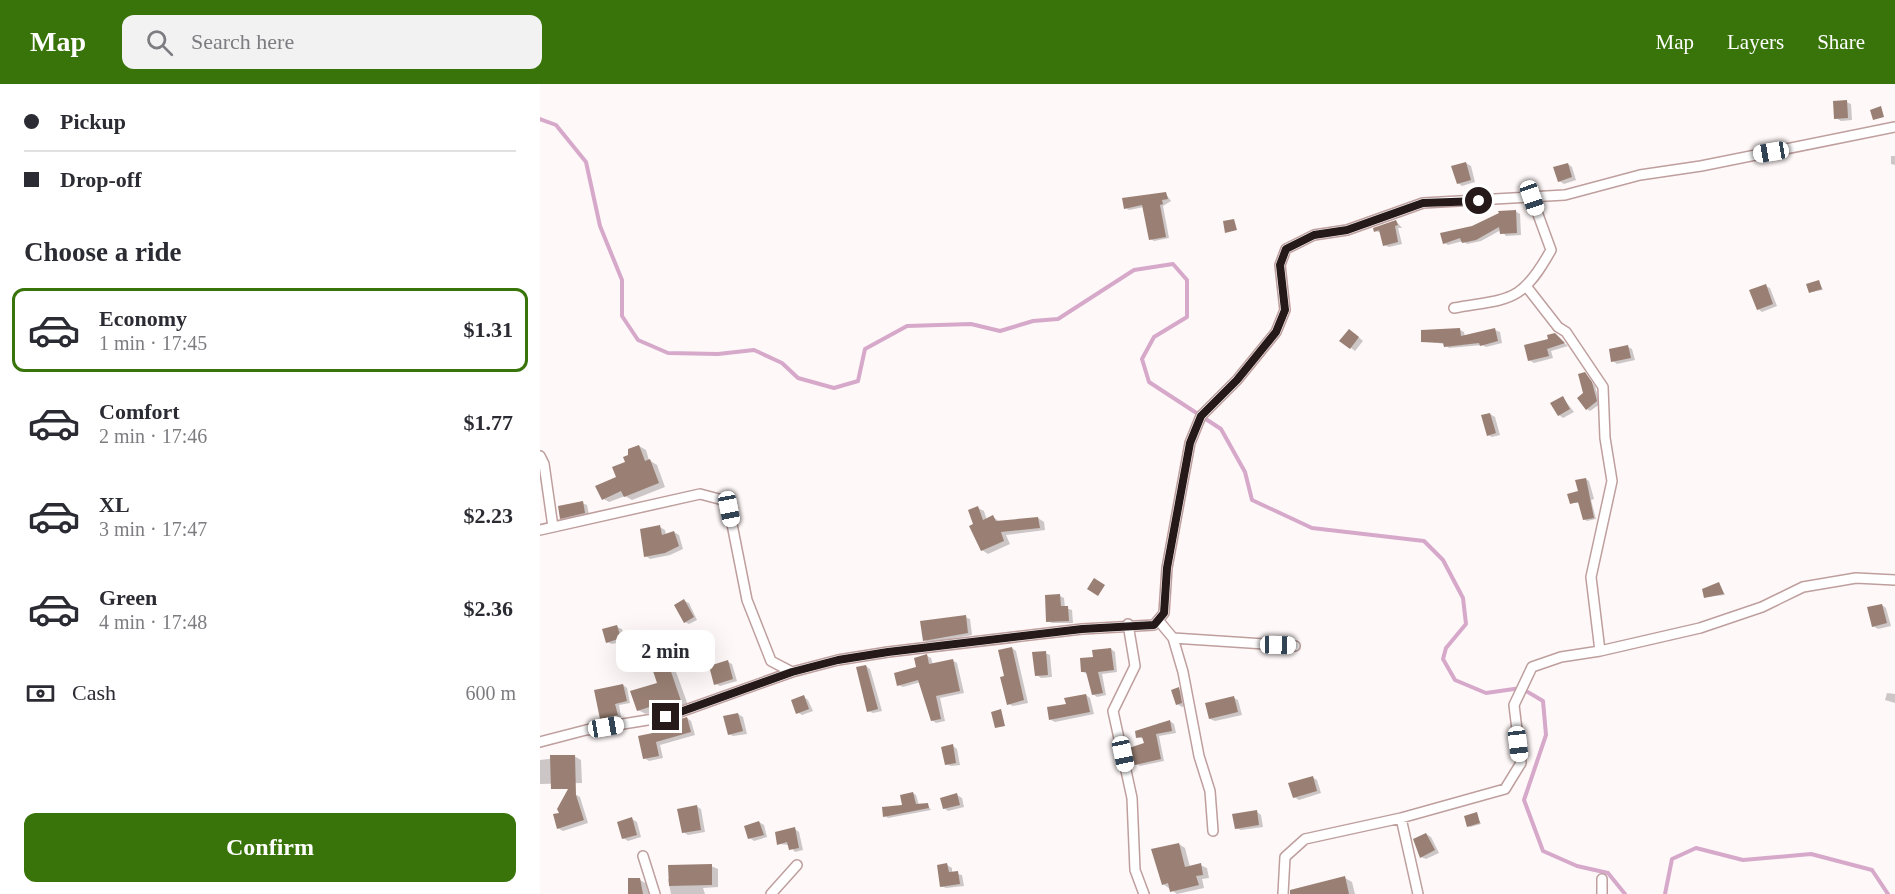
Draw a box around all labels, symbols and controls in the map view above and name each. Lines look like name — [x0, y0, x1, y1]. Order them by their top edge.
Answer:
search box — [122, 15, 542, 69]
text: Map — [30, 26, 86, 57]
icon: search — [143, 26, 176, 59]
text: Search here — [191, 29, 294, 54]
text: Map — [1656, 30, 1694, 54]
text: Layers — [1727, 30, 1784, 54]
text: Share — [1817, 30, 1865, 54]
text: Pickup — [60, 109, 126, 134]
car — [1752, 140, 1790, 164]
text: Drop-off — [60, 167, 141, 192]
car — [1518, 178, 1546, 218]
route start — [1465, 187, 1492, 214]
text: Choose a ride — [24, 237, 182, 267]
icon: car — [27, 303, 81, 357]
text: Economy — [99, 306, 187, 331]
text: $1.31 — [464, 317, 513, 342]
text: 1 min · 17:45 — [99, 332, 207, 354]
icon: car — [27, 396, 81, 450]
text: Comfort — [99, 399, 180, 424]
text: $1.77 — [464, 410, 513, 435]
text: 2 min · 17:46 — [99, 425, 207, 447]
icon: car — [27, 489, 81, 543]
car — [717, 490, 741, 528]
text: XL — [99, 492, 130, 517]
text: $2.23 — [464, 503, 513, 528]
text: 3 min · 17:47 — [99, 518, 207, 540]
icon: car — [27, 582, 81, 636]
text: Green — [99, 585, 157, 610]
text: $2.36 — [464, 596, 513, 621]
text: 4 min · 17:48 — [99, 611, 207, 633]
callout: 2 min — [616, 630, 716, 672]
car — [1260, 636, 1296, 654]
text: 2 min — [641, 640, 690, 662]
icon: cash — [24, 677, 57, 710]
text: Cash — [72, 680, 116, 705]
text: 600 m — [465, 682, 516, 704]
route end — [652, 703, 679, 730]
car — [587, 715, 625, 739]
car — [1507, 725, 1529, 763]
car — [1110, 735, 1136, 773]
button: Confirm — [24, 813, 516, 882]

